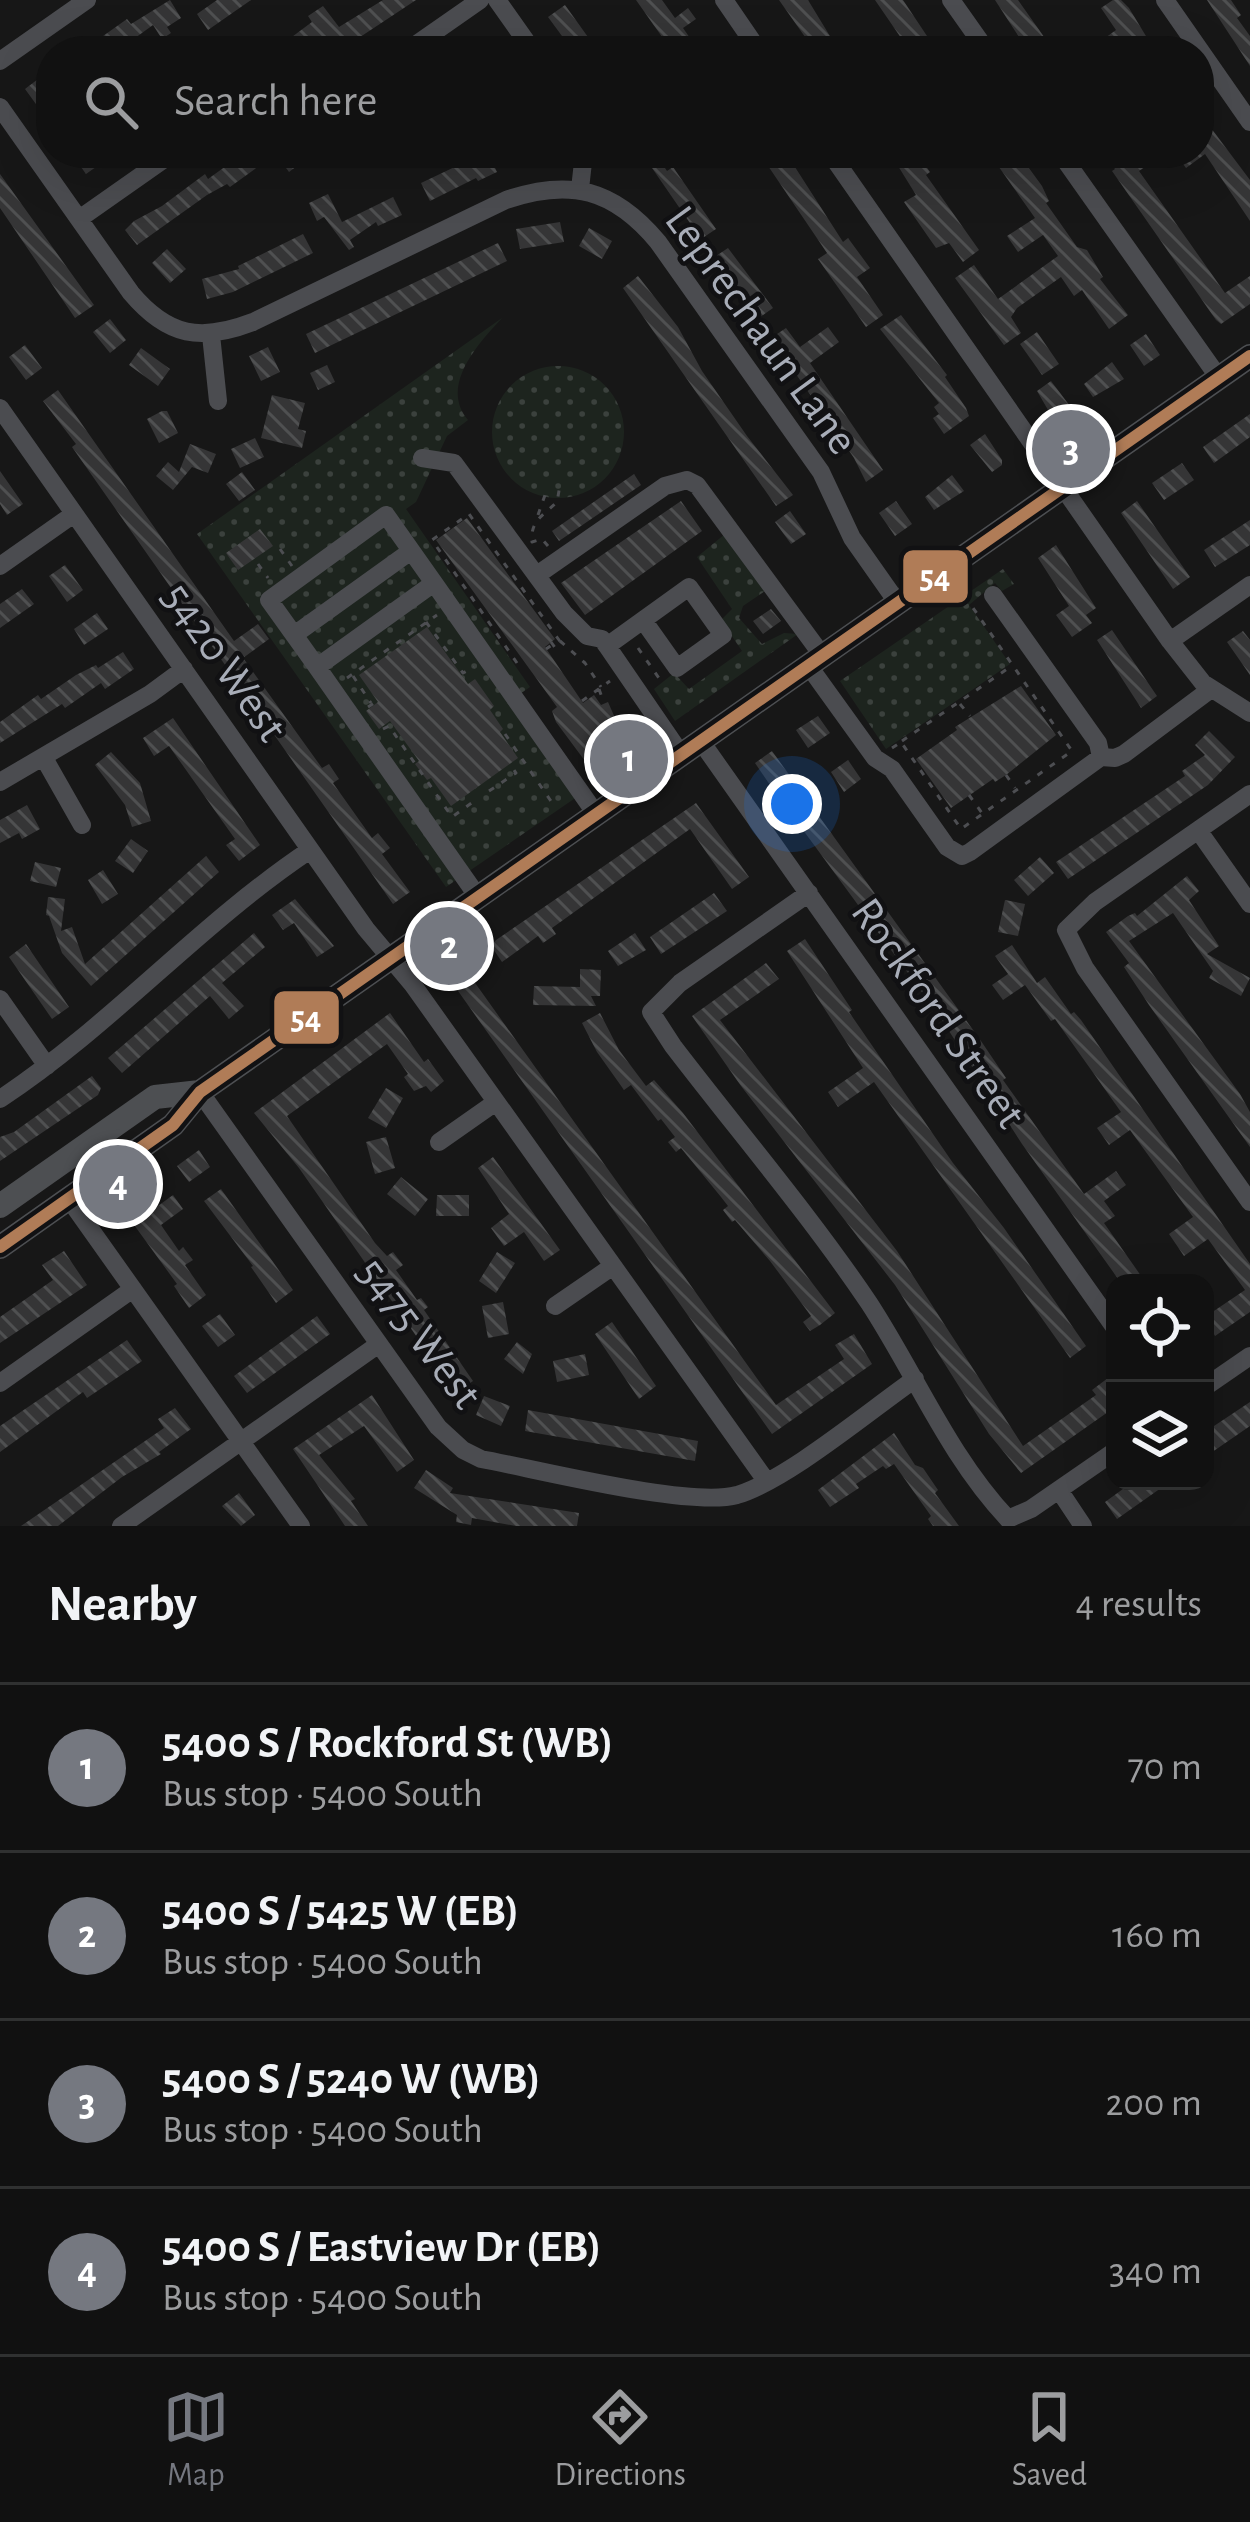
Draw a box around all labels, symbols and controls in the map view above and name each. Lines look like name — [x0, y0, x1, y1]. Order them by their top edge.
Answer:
search box — [36, 36, 1214, 168]
icon: search — [78, 69, 144, 135]
text: Search here — [174, 79, 377, 124]
street label: Leprechaun Lane — [656, 198, 866, 463]
pin: 3 — [1032, 404, 1110, 494]
line badge: 54 — [901, 548, 970, 605]
text: 54 — [920, 562, 950, 595]
street label: 5420 West — [153, 575, 295, 750]
pin: 1 — [590, 714, 668, 804]
your location — [762, 774, 822, 834]
street label: Rockford Street — [842, 890, 1034, 1136]
pin: 2 — [410, 901, 488, 991]
line badge: 54 — [272, 989, 341, 1046]
text: 54 — [291, 1003, 321, 1036]
pin: 4 — [79, 1139, 157, 1229]
street label: 5475 West — [348, 1250, 490, 1417]
map controls — [1106, 1274, 1214, 1490]
button: locate — [1106, 1274, 1214, 1382]
button: layers — [1106, 1382, 1214, 1490]
text: Nearby — [48, 1579, 197, 1630]
text: 4 results — [1075, 1585, 1202, 1624]
text: 5400 S / Rockford St (WB) — [162, 1721, 613, 1766]
text: 1 — [80, 1748, 94, 1787]
text: 70 m — [1128, 1748, 1202, 1787]
text: Bus stop · 5400 South — [162, 1775, 483, 1814]
text: 5400 S / 5425 W (EB) — [162, 1889, 519, 1934]
text: 2 — [78, 1916, 96, 1955]
text: 160 m — [1112, 1916, 1202, 1955]
text: Bus stop · 5400 South — [162, 1943, 483, 1982]
text: 5400 S / 5240 W (WB) — [162, 2057, 541, 2102]
text: 3 — [79, 2084, 95, 2123]
text: 200 m — [1105, 2084, 1202, 2123]
text: Bus stop · 5400 South — [162, 2111, 483, 2150]
text: 5400 S / Eastview Dr (EB) — [162, 2225, 602, 2270]
text: 4 — [77, 2252, 97, 2291]
text: 340 m — [1109, 2252, 1202, 2291]
text: Bus stop · 5400 South — [162, 2279, 483, 2318]
tab: Map — [163, 2384, 229, 2496]
tab: Directions — [554, 2384, 686, 2496]
tab: Saved — [1012, 2384, 1087, 2496]

